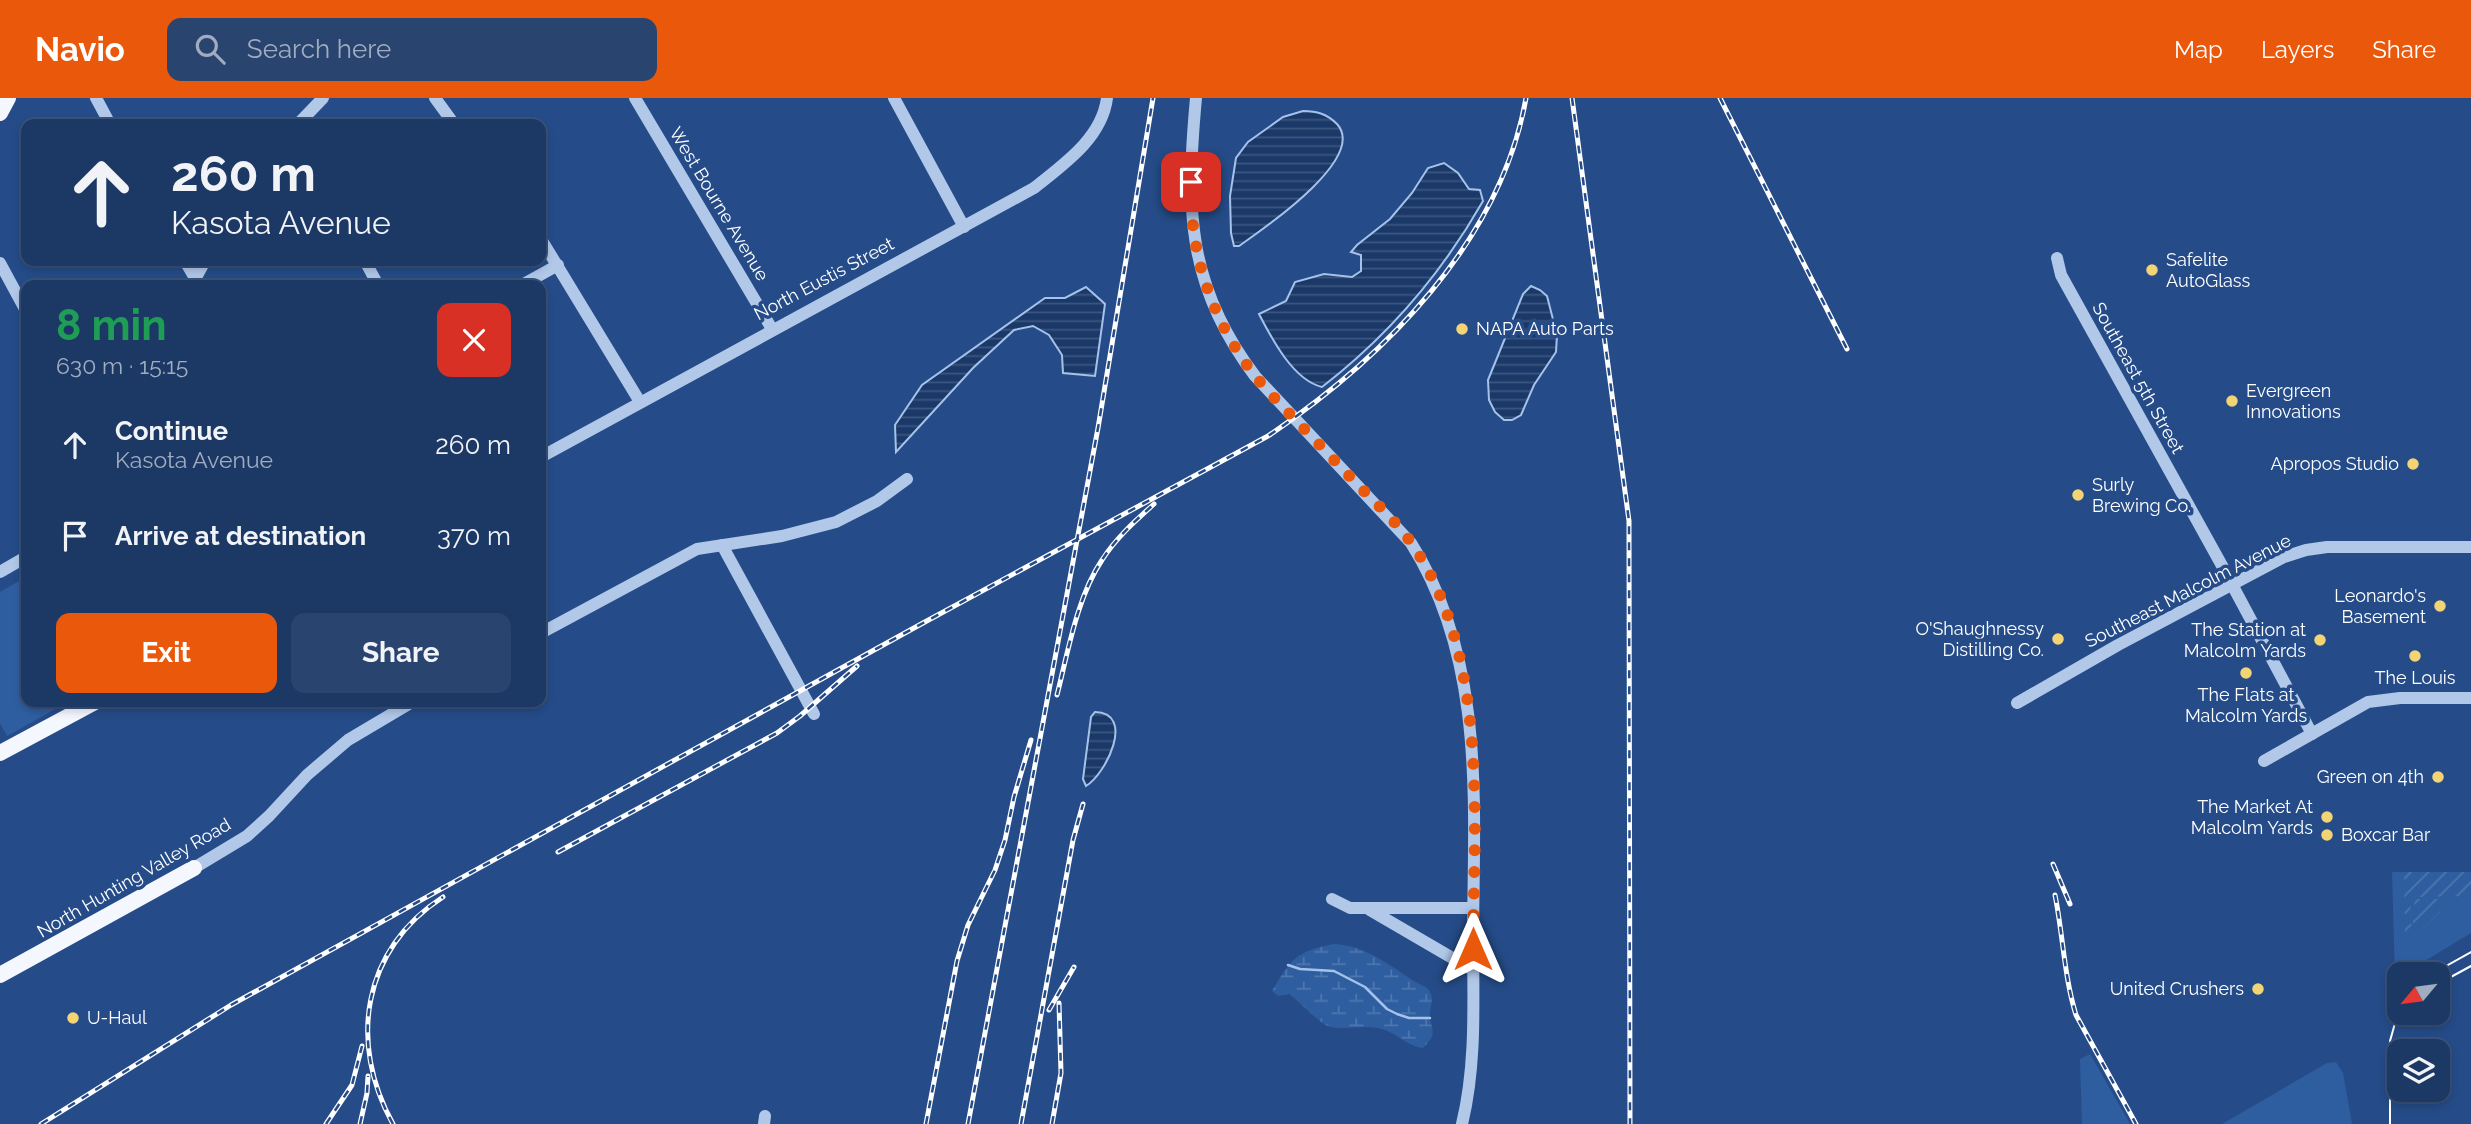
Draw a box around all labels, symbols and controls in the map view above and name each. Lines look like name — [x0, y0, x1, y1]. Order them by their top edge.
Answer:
search box — [167, 18, 657, 81]
text: Navio — [35, 30, 125, 69]
icon: search — [191, 30, 229, 68]
text: Search here — [247, 34, 391, 64]
text: Map — [2174, 35, 2223, 64]
text: Layers — [2261, 35, 2334, 64]
text: Share — [2372, 35, 2436, 64]
street label: West Bourne Avenue — [665, 123, 774, 285]
text: 260 m — [171, 145, 316, 202]
icon: ahead — [56, 147, 147, 238]
pin — [1161, 152, 1221, 212]
icon: arrive — [1172, 163, 1210, 201]
text: Kasota Avenue — [171, 204, 391, 241]
street label: North Eustis Street — [750, 233, 897, 324]
place label: Safelite AutoGlass — [2166, 249, 2251, 291]
marker: Safelite AutoGlass — [2144, 262, 2160, 278]
street label: Southeast 5th Street — [2088, 299, 2189, 457]
text: 8 min — [56, 301, 167, 350]
button: close — [437, 303, 511, 377]
place label: NAPA Auto Parts — [1476, 318, 1614, 339]
marker: NAPA Auto Parts — [1454, 321, 1470, 337]
text: 630 m · 15:15 — [56, 352, 188, 379]
place label: Evergreen Innovations — [2246, 380, 2341, 422]
marker: Evergreen Innovations — [2224, 393, 2240, 409]
text: Continue — [115, 416, 228, 446]
icon: ahead — [56, 426, 94, 464]
text: 260 m — [435, 430, 511, 460]
text: Kasota Avenue — [115, 446, 273, 473]
place label: Apropos Studio — [2271, 453, 2399, 474]
marker: Apropos Studio — [2405, 456, 2421, 472]
place label: Surly Brewing Co. — [2092, 474, 2191, 516]
marker: Surly Brewing Co. — [2070, 487, 2086, 503]
icon: arrive — [56, 517, 94, 555]
text: Arrive at destination — [115, 521, 366, 551]
text: 370 m — [437, 521, 511, 551]
street label: Southeast Malcolm Avenue — [2081, 529, 2295, 652]
place label: Leonardo's Basement — [2334, 585, 2426, 627]
marker: Leonardo's Basement — [2432, 598, 2448, 614]
button: Exit — [56, 613, 277, 693]
button: Share — [291, 613, 511, 693]
place label: O'Shaughnessy Distilling Co. — [1915, 618, 2044, 660]
place label: The Station at Malcolm Yards — [2184, 619, 2306, 661]
marker: O'Shaughnessy Distilling Co. — [2050, 631, 2066, 647]
marker: The Station at Malcolm Yards — [2312, 632, 2328, 648]
marker: The Louis — [2407, 648, 2423, 664]
marker: The Flats at Malcolm Yards — [2238, 665, 2254, 681]
place label: The Louis — [2375, 667, 2456, 688]
place label: The Flats at Malcolm Yards — [2185, 684, 2307, 726]
place label: Green on 4th — [2317, 766, 2424, 787]
marker: Green on 4th — [2430, 769, 2446, 785]
place label: The Market At Malcolm Yards — [2191, 796, 2313, 838]
marker: The Market At Malcolm Yards — [2319, 809, 2335, 825]
street label: North Hunting Valley Road — [33, 813, 234, 942]
place label: Boxcar Bar — [2341, 824, 2431, 845]
marker: Boxcar Bar — [2319, 827, 2335, 843]
position arrow — [1436, 912, 1510, 986]
north arrow — [2387, 962, 2450, 1026]
map controls — [2387, 962, 2450, 1102]
place label: United Crushers — [2110, 978, 2244, 999]
marker: United Crushers — [2250, 981, 2266, 997]
place label: U-Haul — [87, 1007, 147, 1028]
marker: U-Haul — [65, 1010, 81, 1026]
button: layers — [2387, 1039, 2450, 1102]

